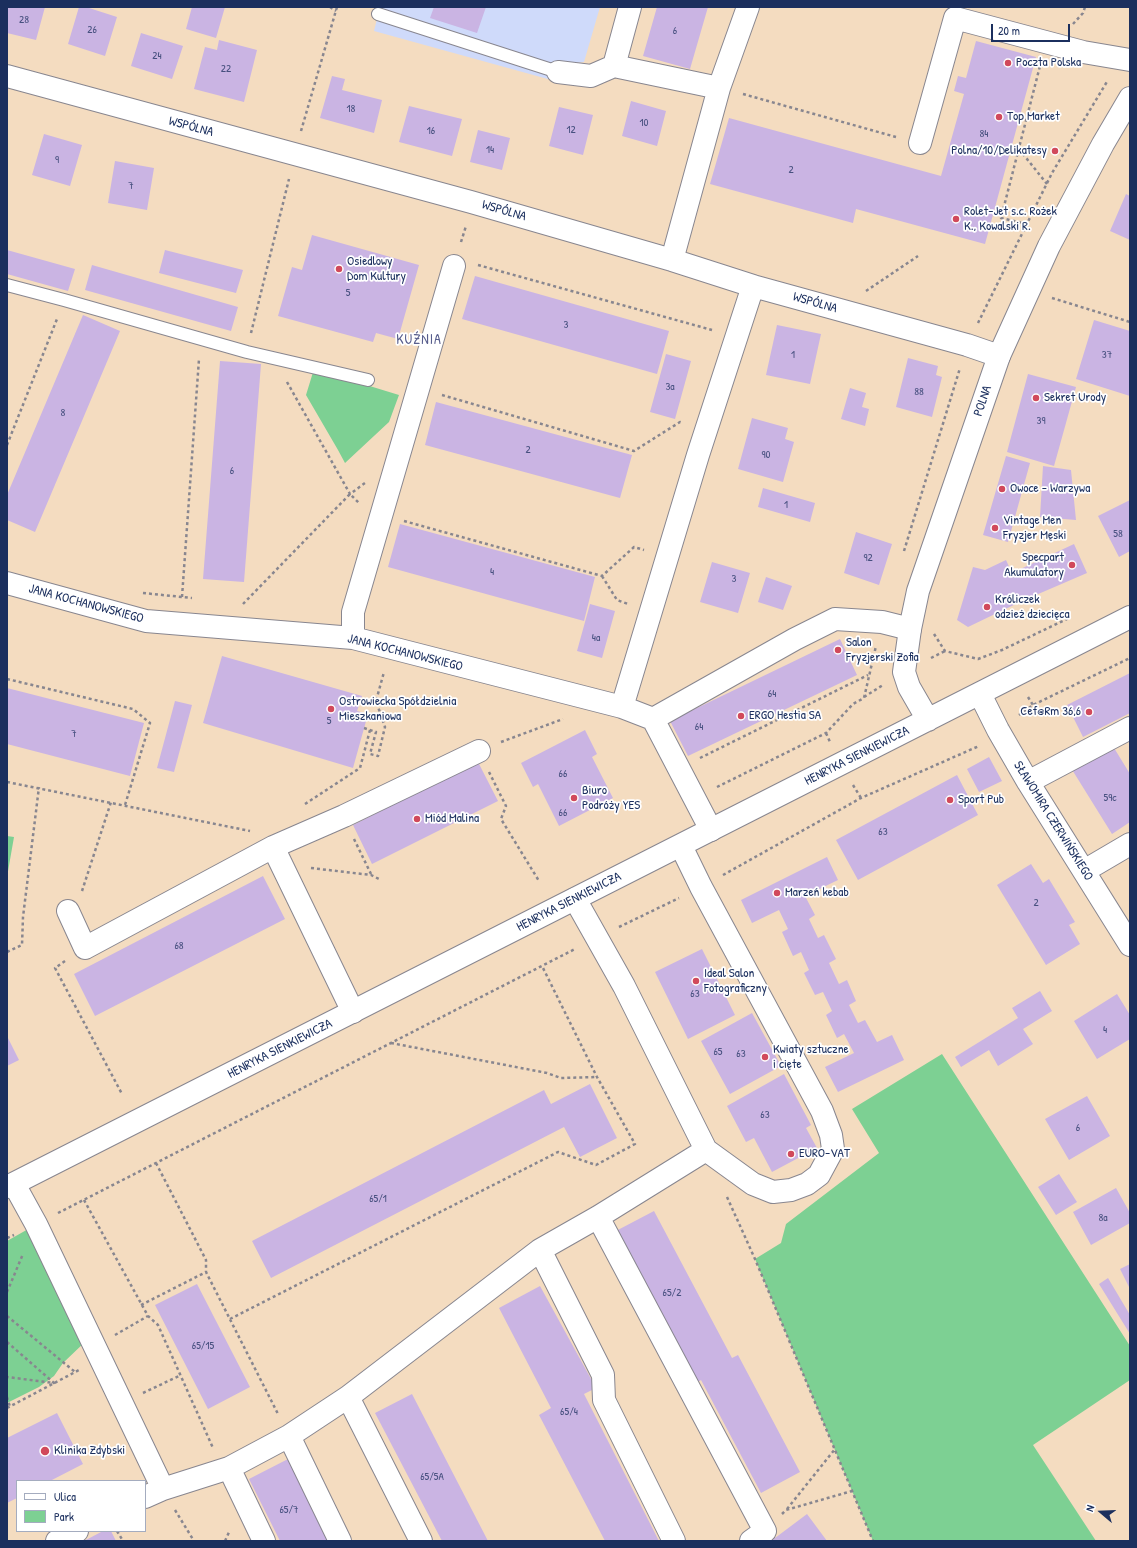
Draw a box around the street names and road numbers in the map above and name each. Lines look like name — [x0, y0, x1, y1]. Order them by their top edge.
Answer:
street label: WSPÓLNA — [167, 114, 215, 140]
street label: WSPÓLNA — [480, 197, 528, 225]
street label: WSPÓLNA — [791, 289, 839, 317]
street label: POLNA — [970, 384, 996, 418]
street label: JANA KOCHANOWSKIEGO — [27, 581, 145, 627]
street label: JANA KOCHANOWSKIEGO — [346, 631, 464, 675]
street label: HENRYKA SIENKIEWICZA — [802, 723, 912, 789]
street label: SŁAWOMIRA CZERWIŃSKIEGO — [1010, 758, 1096, 884]
street label: HENRYKA SIENKIEWICZA — [514, 869, 624, 935]
street label: HENRYKA SIENKIEWICZA — [225, 1016, 335, 1082]

